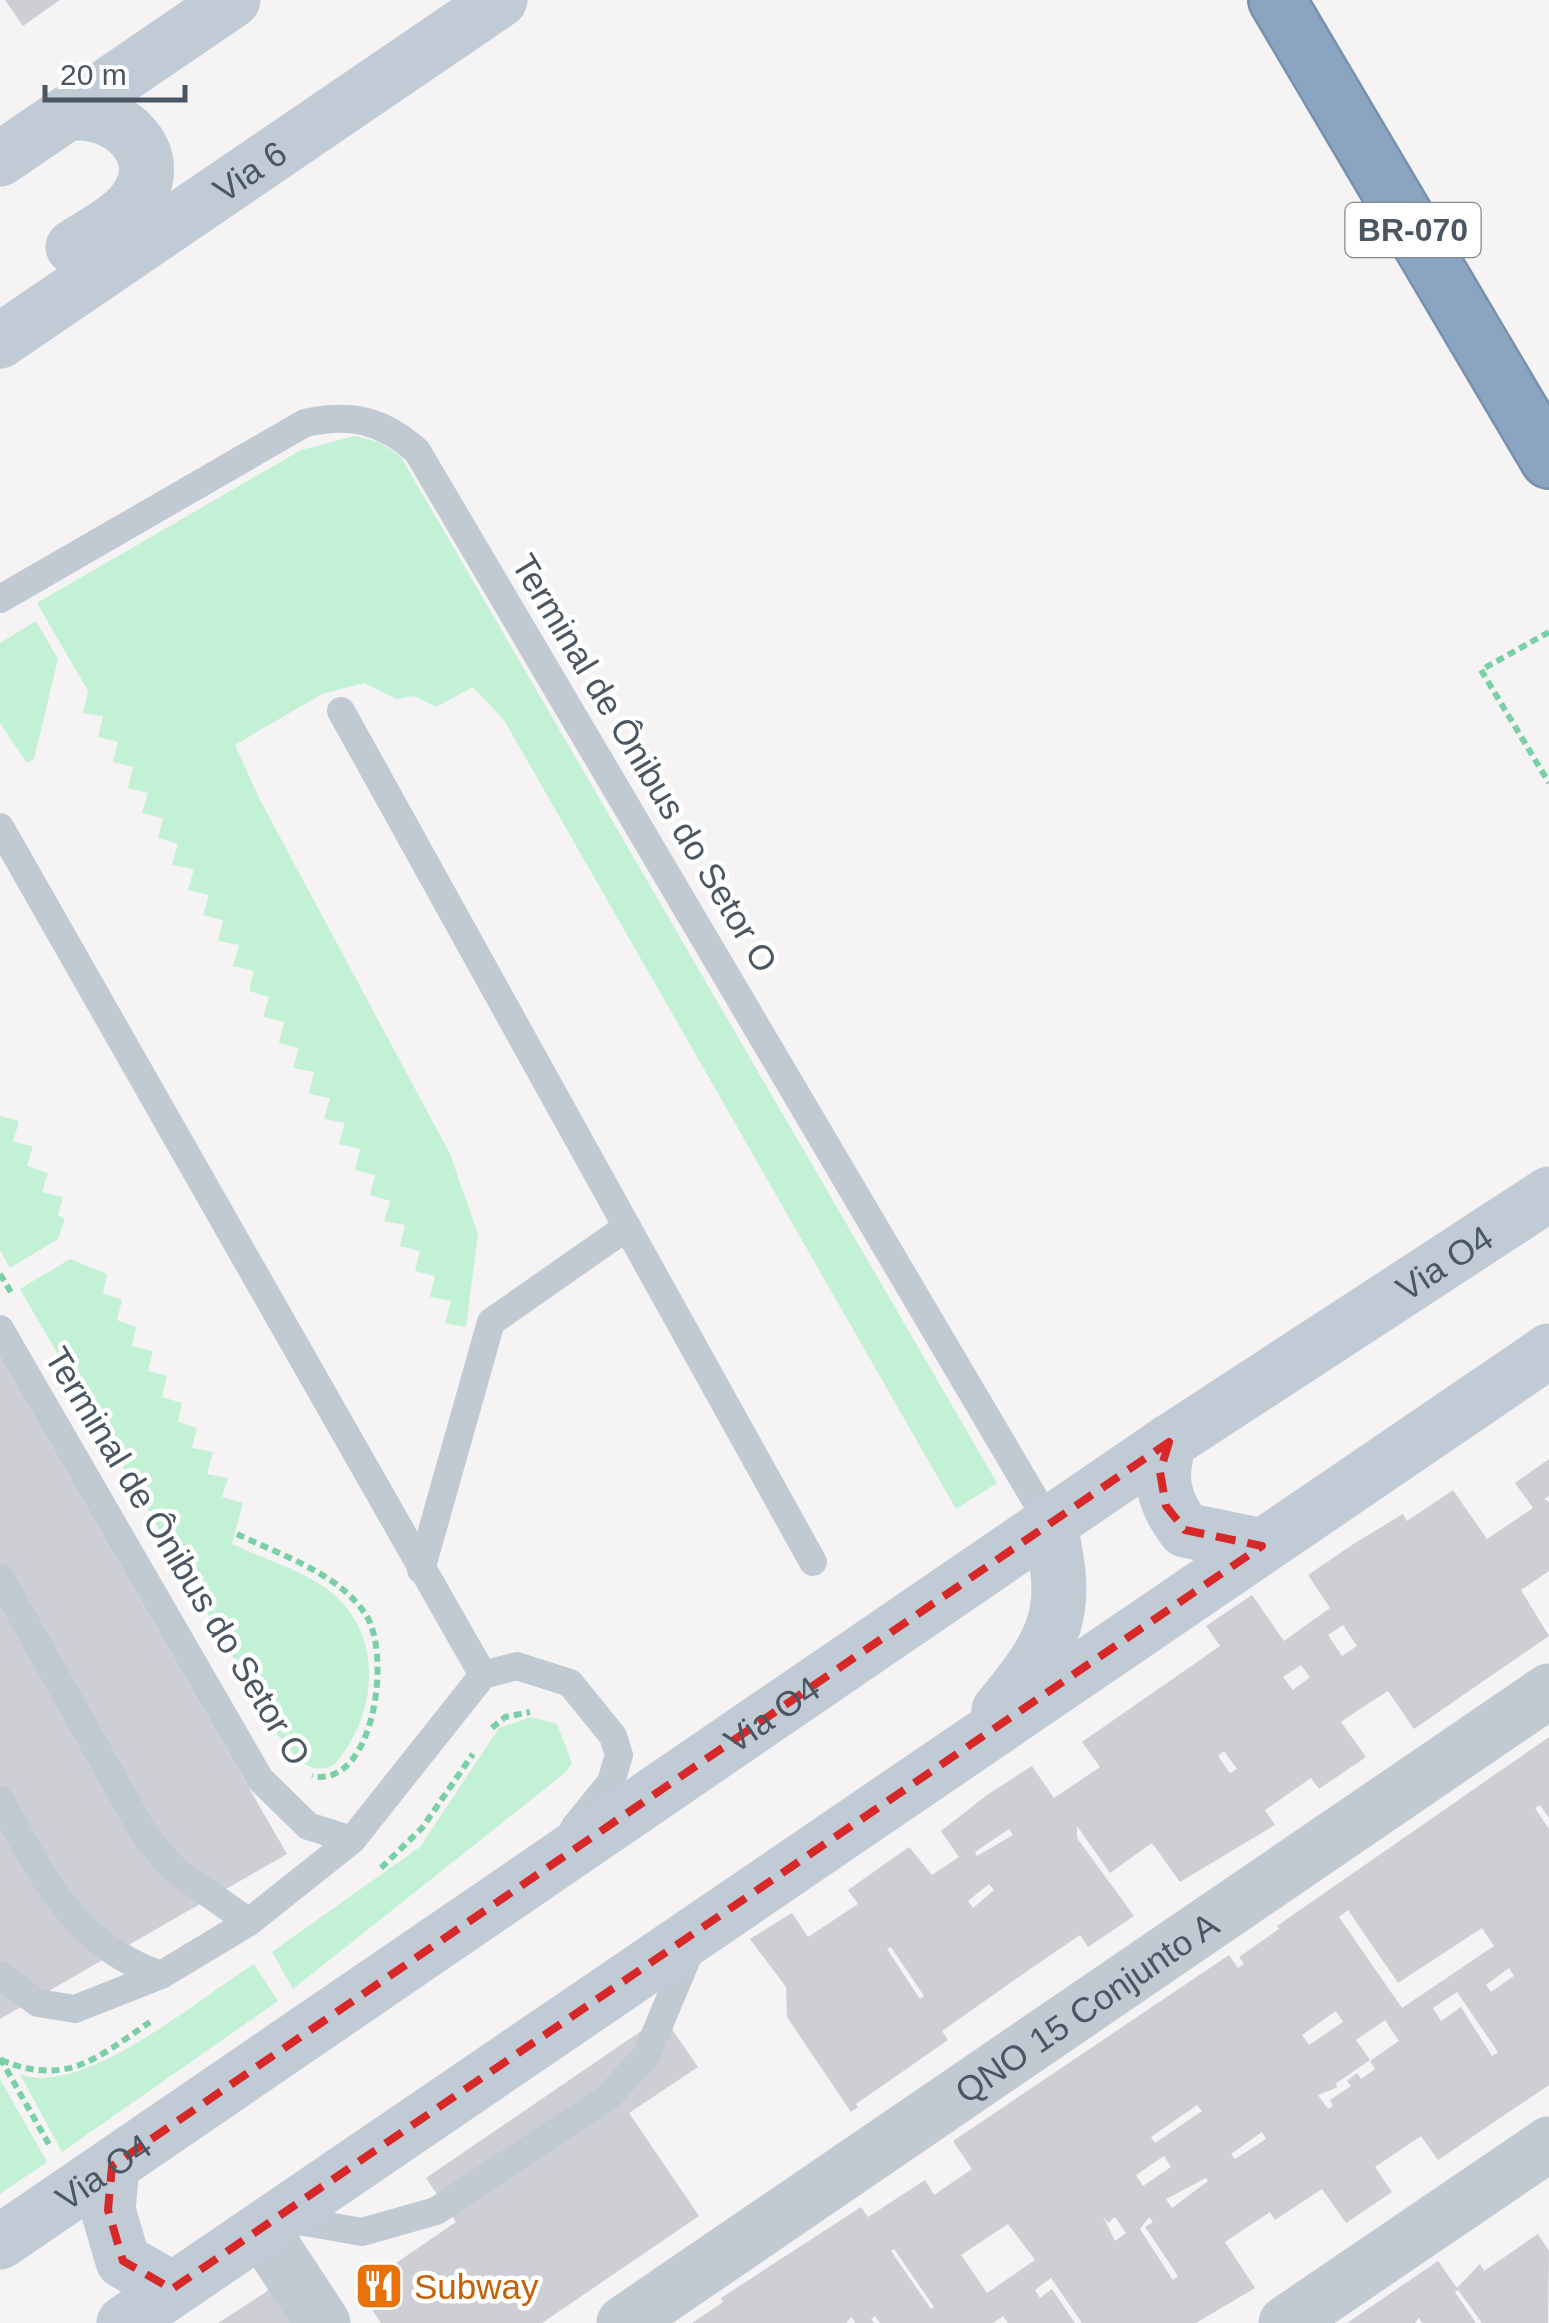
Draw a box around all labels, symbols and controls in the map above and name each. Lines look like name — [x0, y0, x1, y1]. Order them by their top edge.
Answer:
scale bar — [45, 40, 185, 102]
text: 20 m — [60, 58, 127, 91]
street label: Via 6 — [206, 132, 293, 209]
road number: BR-070 — [1346, 203, 1480, 257]
street label: Terminal de Ônibus do Setor O — [505, 547, 785, 979]
street label: Via O4 — [1389, 1217, 1499, 1308]
street label: Terminal de Ônibus do Setor O — [38, 1340, 318, 1772]
street label: Via O4 — [717, 1668, 827, 1760]
street label: QNO 15 Conjunto A — [948, 1903, 1226, 2110]
street label: Via O4 — [48, 2125, 158, 2218]
restaurant icon: Subway — [353, 2260, 405, 2312]
place label: Subway — [414, 2267, 539, 2306]

